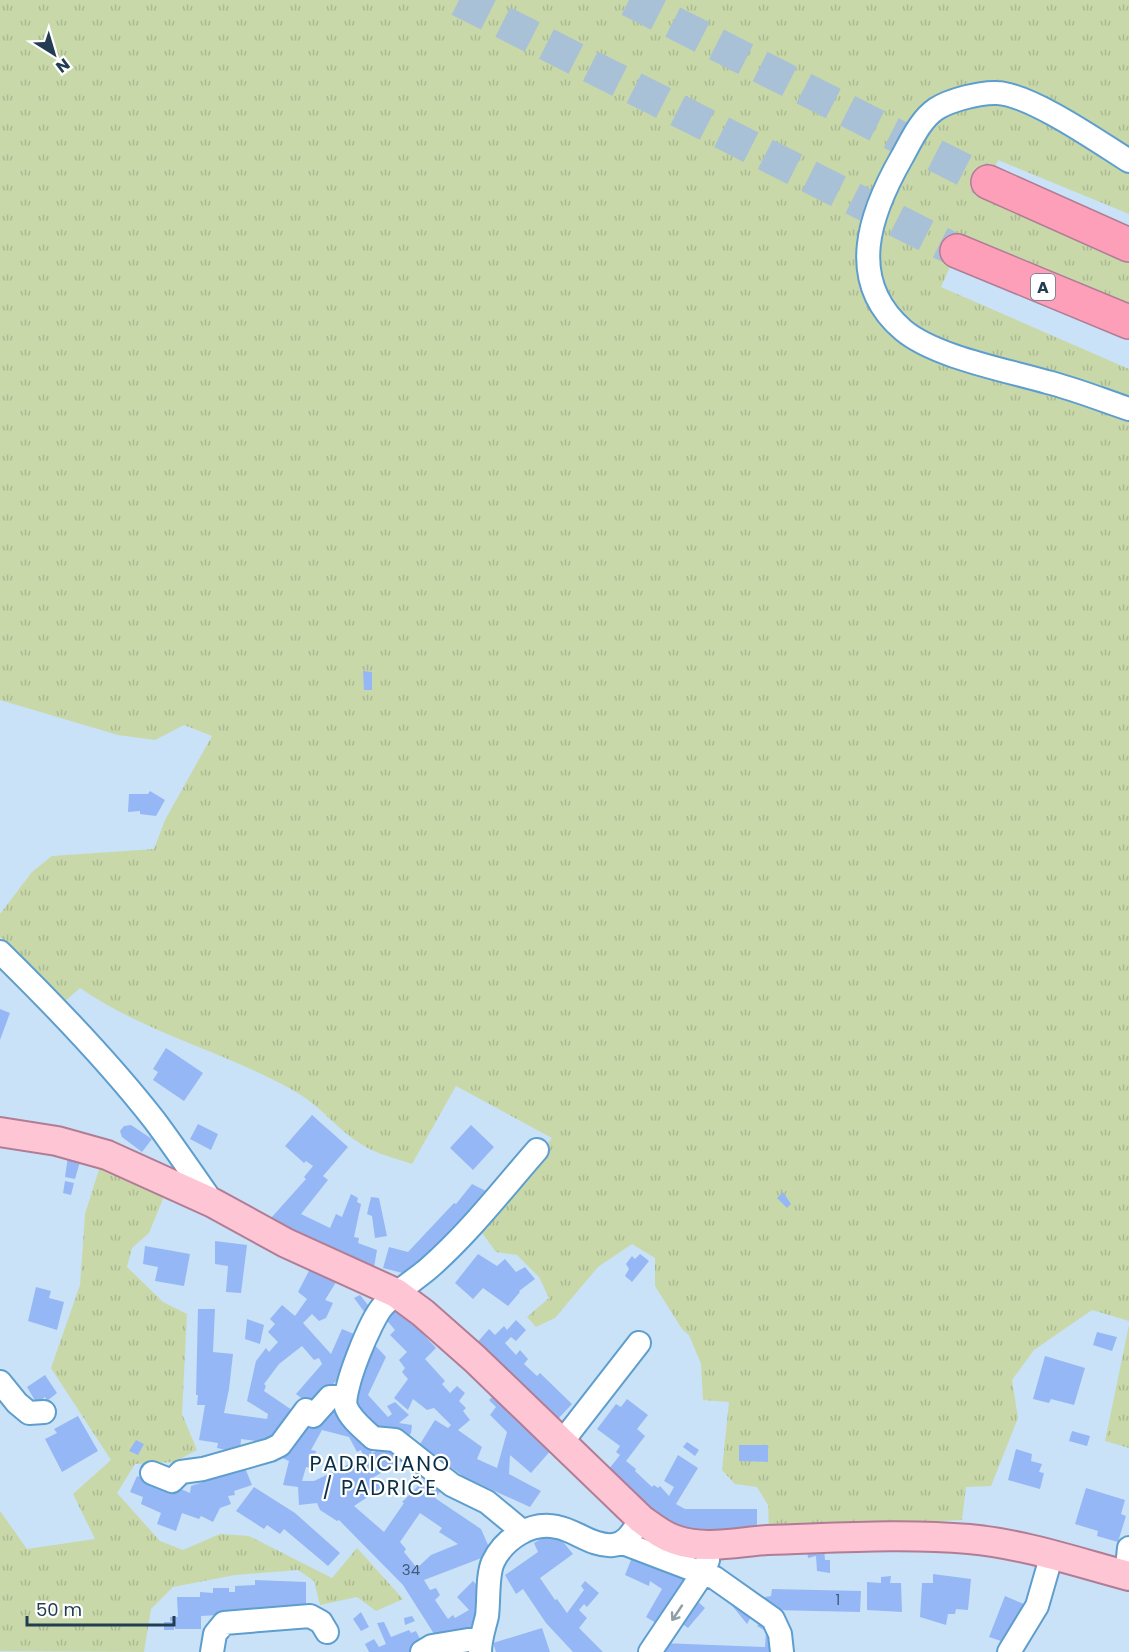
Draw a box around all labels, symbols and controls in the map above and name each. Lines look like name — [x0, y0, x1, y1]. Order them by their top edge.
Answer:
north arrow — [24, 24, 84, 84]
text: N — [51, 53, 74, 78]
road number: A — [1031, 274, 1055, 300]
district label: PADRICIANO / PADRIČE — [310, 1449, 450, 1502]
house number: 34 — [402, 1559, 420, 1580]
scale bar — [27, 1589, 174, 1627]
house number: 1 — [836, 1589, 840, 1610]
text: 50 m — [36, 1597, 82, 1622]
one-way arrow — [670, 1604, 683, 1621]

